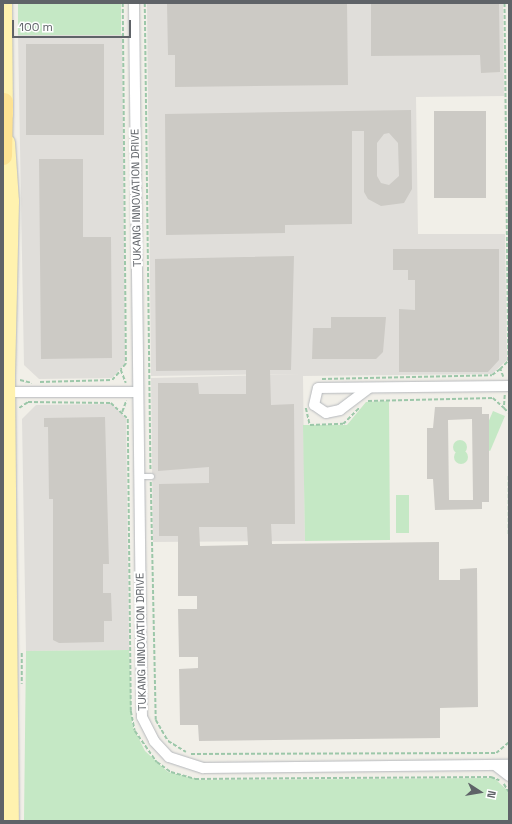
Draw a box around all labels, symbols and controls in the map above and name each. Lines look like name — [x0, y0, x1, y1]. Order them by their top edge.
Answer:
scale bar — [14, 12, 133, 38]
text: 100 m — [19, 19, 53, 35]
street label: TUKANG INNOVATION DRIVE — [128, 129, 144, 267]
street label: TUKANG INNOVATION DRIVE — [133, 573, 149, 711]
north arrow — [460, 772, 500, 812]
text: N — [484, 789, 499, 800]

